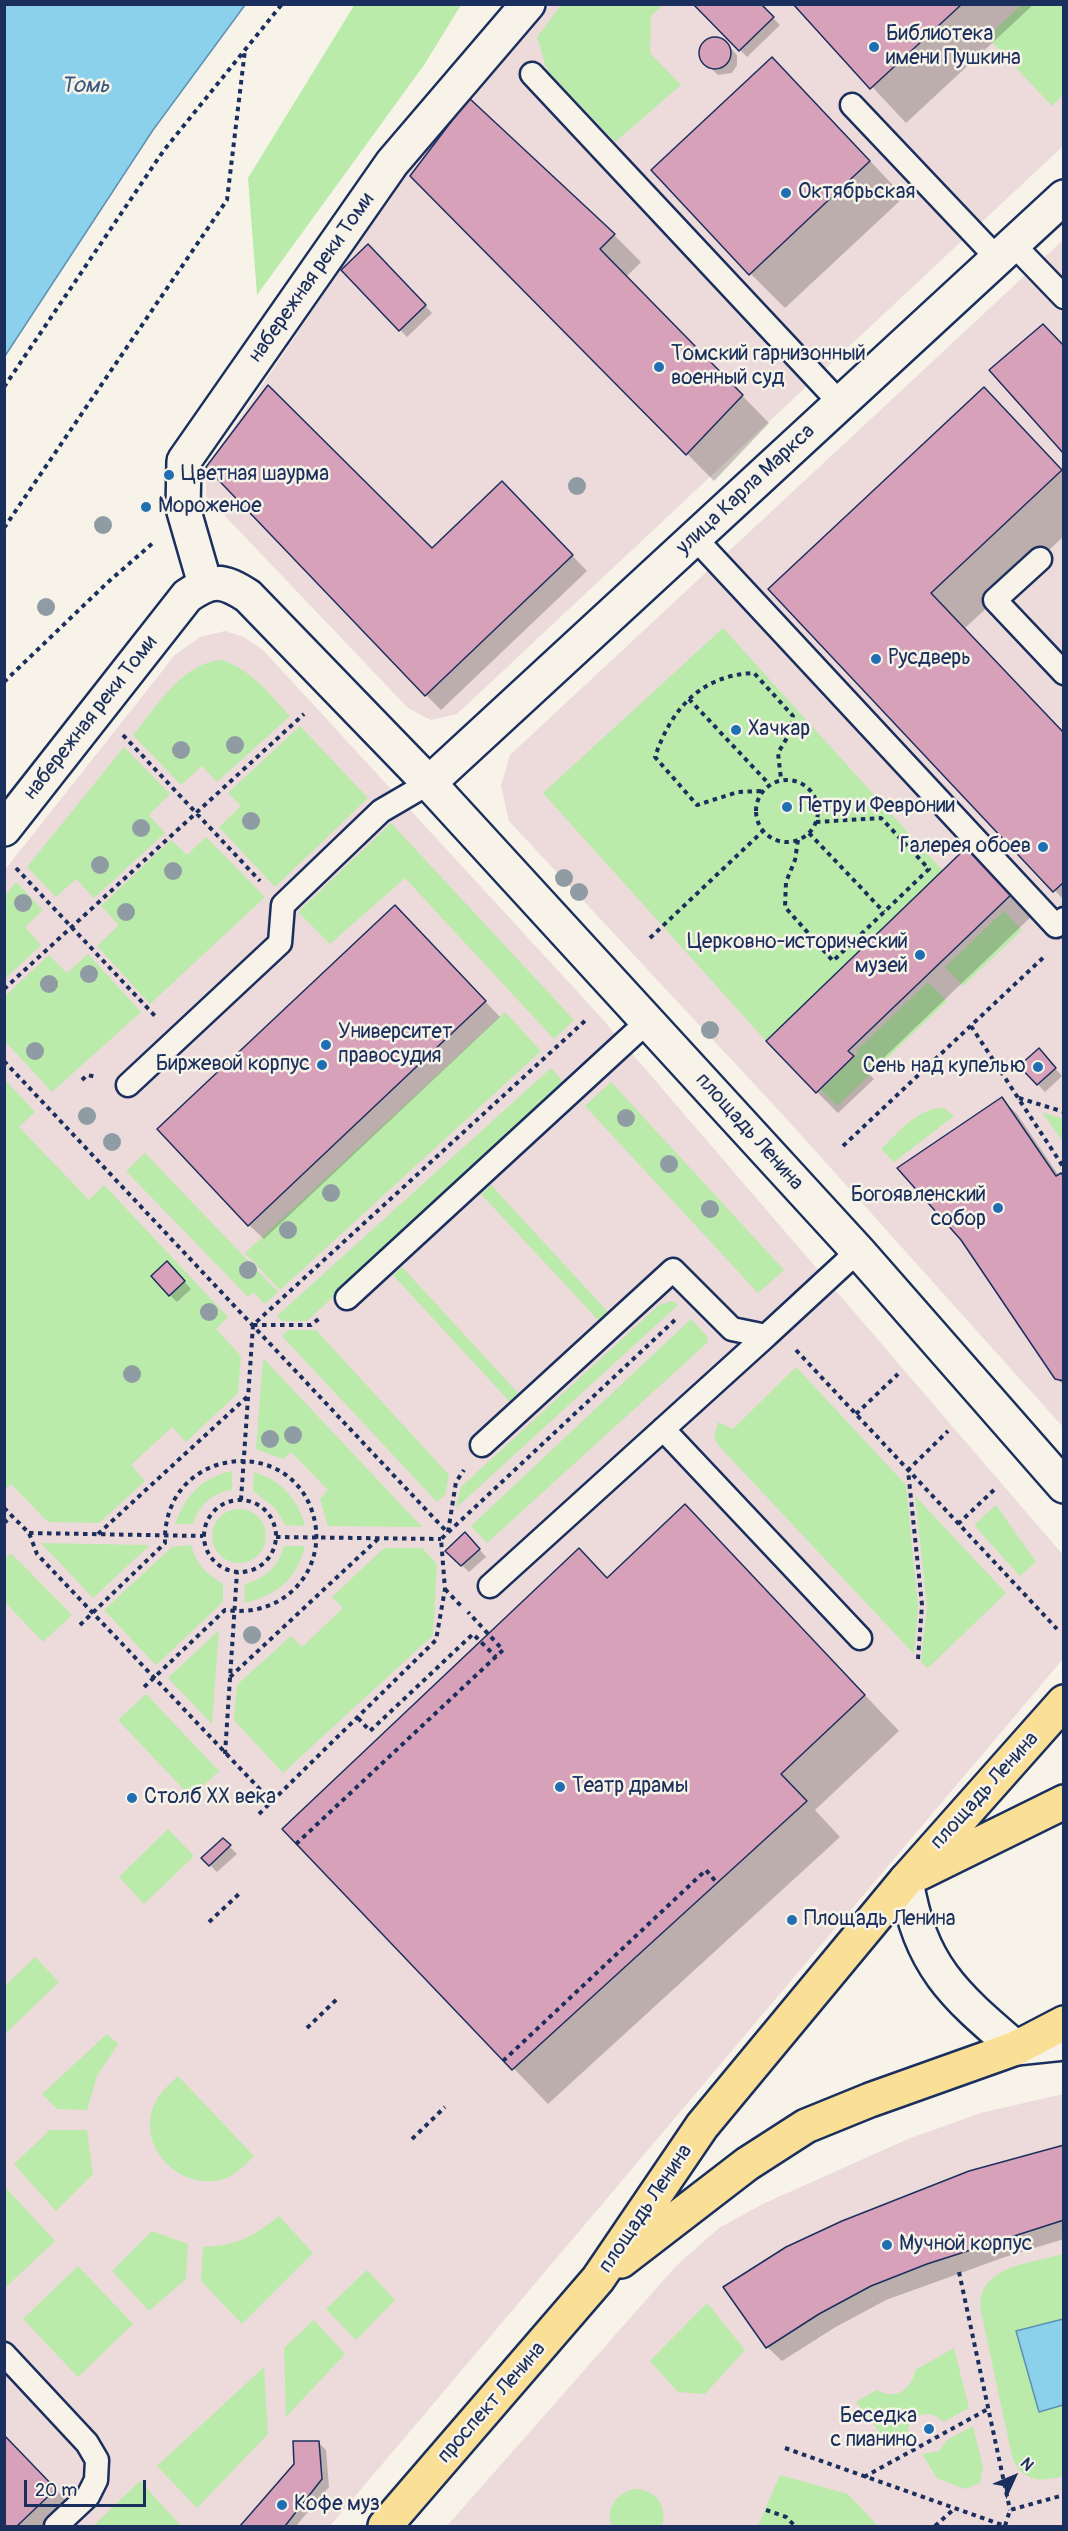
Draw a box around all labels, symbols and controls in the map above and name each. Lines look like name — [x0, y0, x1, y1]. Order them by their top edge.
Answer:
place label: Библиотека имени Пушкина — [886, 22, 1021, 72]
marker: Библиотека имени Пушкина — [867, 40, 881, 54]
water label: Томь — [61, 73, 109, 99]
place label: Октябрьская — [798, 180, 915, 206]
marker: Октябрьская — [779, 186, 793, 200]
street label: набережная реки Томи — [244, 188, 380, 368]
place label: Томский гарнизонный военный суд — [671, 342, 866, 392]
marker: Томский гарнизонный военный суд — [652, 360, 666, 374]
street label: улица Карла Маркса — [672, 419, 820, 561]
place label: Цветная шаурма — [181, 462, 329, 488]
marker: Цветная шаурма — [162, 468, 176, 482]
place label: Мороженое — [158, 494, 261, 520]
marker: Мороженое — [139, 500, 153, 514]
street label: набережная реки Томи — [19, 631, 163, 805]
place label: Русдверь — [888, 646, 971, 672]
marker: Русдверь — [869, 652, 883, 666]
place label: Хачкар — [748, 717, 810, 743]
marker: Хачкар — [729, 723, 743, 737]
place label: Петру и Февронии — [799, 794, 955, 820]
marker: Петру и Февронии — [780, 800, 794, 814]
place label: Галерея обоев — [900, 834, 1031, 860]
marker: Галерея обоев — [1036, 840, 1050, 854]
place label: Церковно-исторический музей — [687, 930, 908, 980]
marker: Церковно-исторический музей — [913, 948, 927, 962]
place label: Университет правосудия — [338, 1020, 452, 1070]
marker: Университет правосудия — [319, 1038, 333, 1052]
place label: Биржевой корпус — [156, 1052, 310, 1078]
place label: Сень над купелью — [863, 1054, 1026, 1080]
marker: Биржевой корпус — [315, 1058, 329, 1072]
marker: Сень над купелью — [1031, 1060, 1045, 1074]
street label: площадь Ленина — [690, 1068, 808, 1196]
place label: Богоявленский собор — [851, 1183, 986, 1233]
marker: Богоявленский собор — [991, 1201, 1005, 1215]
street label: площадь Ленина — [926, 1727, 1044, 1855]
place label: Театр драмы — [572, 1774, 688, 1800]
marker: Театр драмы — [553, 1780, 567, 1794]
place label: Столб XX века — [144, 1785, 276, 1811]
marker: Столб XX века — [125, 1791, 139, 1805]
place label: Площадь Ленина — [804, 1907, 955, 1933]
marker: Площадь Ленина — [785, 1913, 799, 1927]
street label: площадь Ленина — [594, 2140, 698, 2278]
place label: Мучной корпус — [899, 2232, 1032, 2258]
marker: Мучной корпус — [880, 2238, 894, 2252]
street label: проспект Ленина — [432, 2337, 552, 2469]
place label: Беседка с пианино — [830, 2404, 917, 2454]
marker: Беседка с пианино — [922, 2422, 936, 2436]
north arrow — [984, 2447, 1044, 2507]
text: N — [1016, 2454, 1038, 2475]
scale bar — [27, 2468, 148, 2506]
text: 20 m — [35, 2479, 77, 2502]
place label: Кофе муз — [294, 2492, 380, 2518]
marker: Кофе муз — [275, 2498, 289, 2512]

